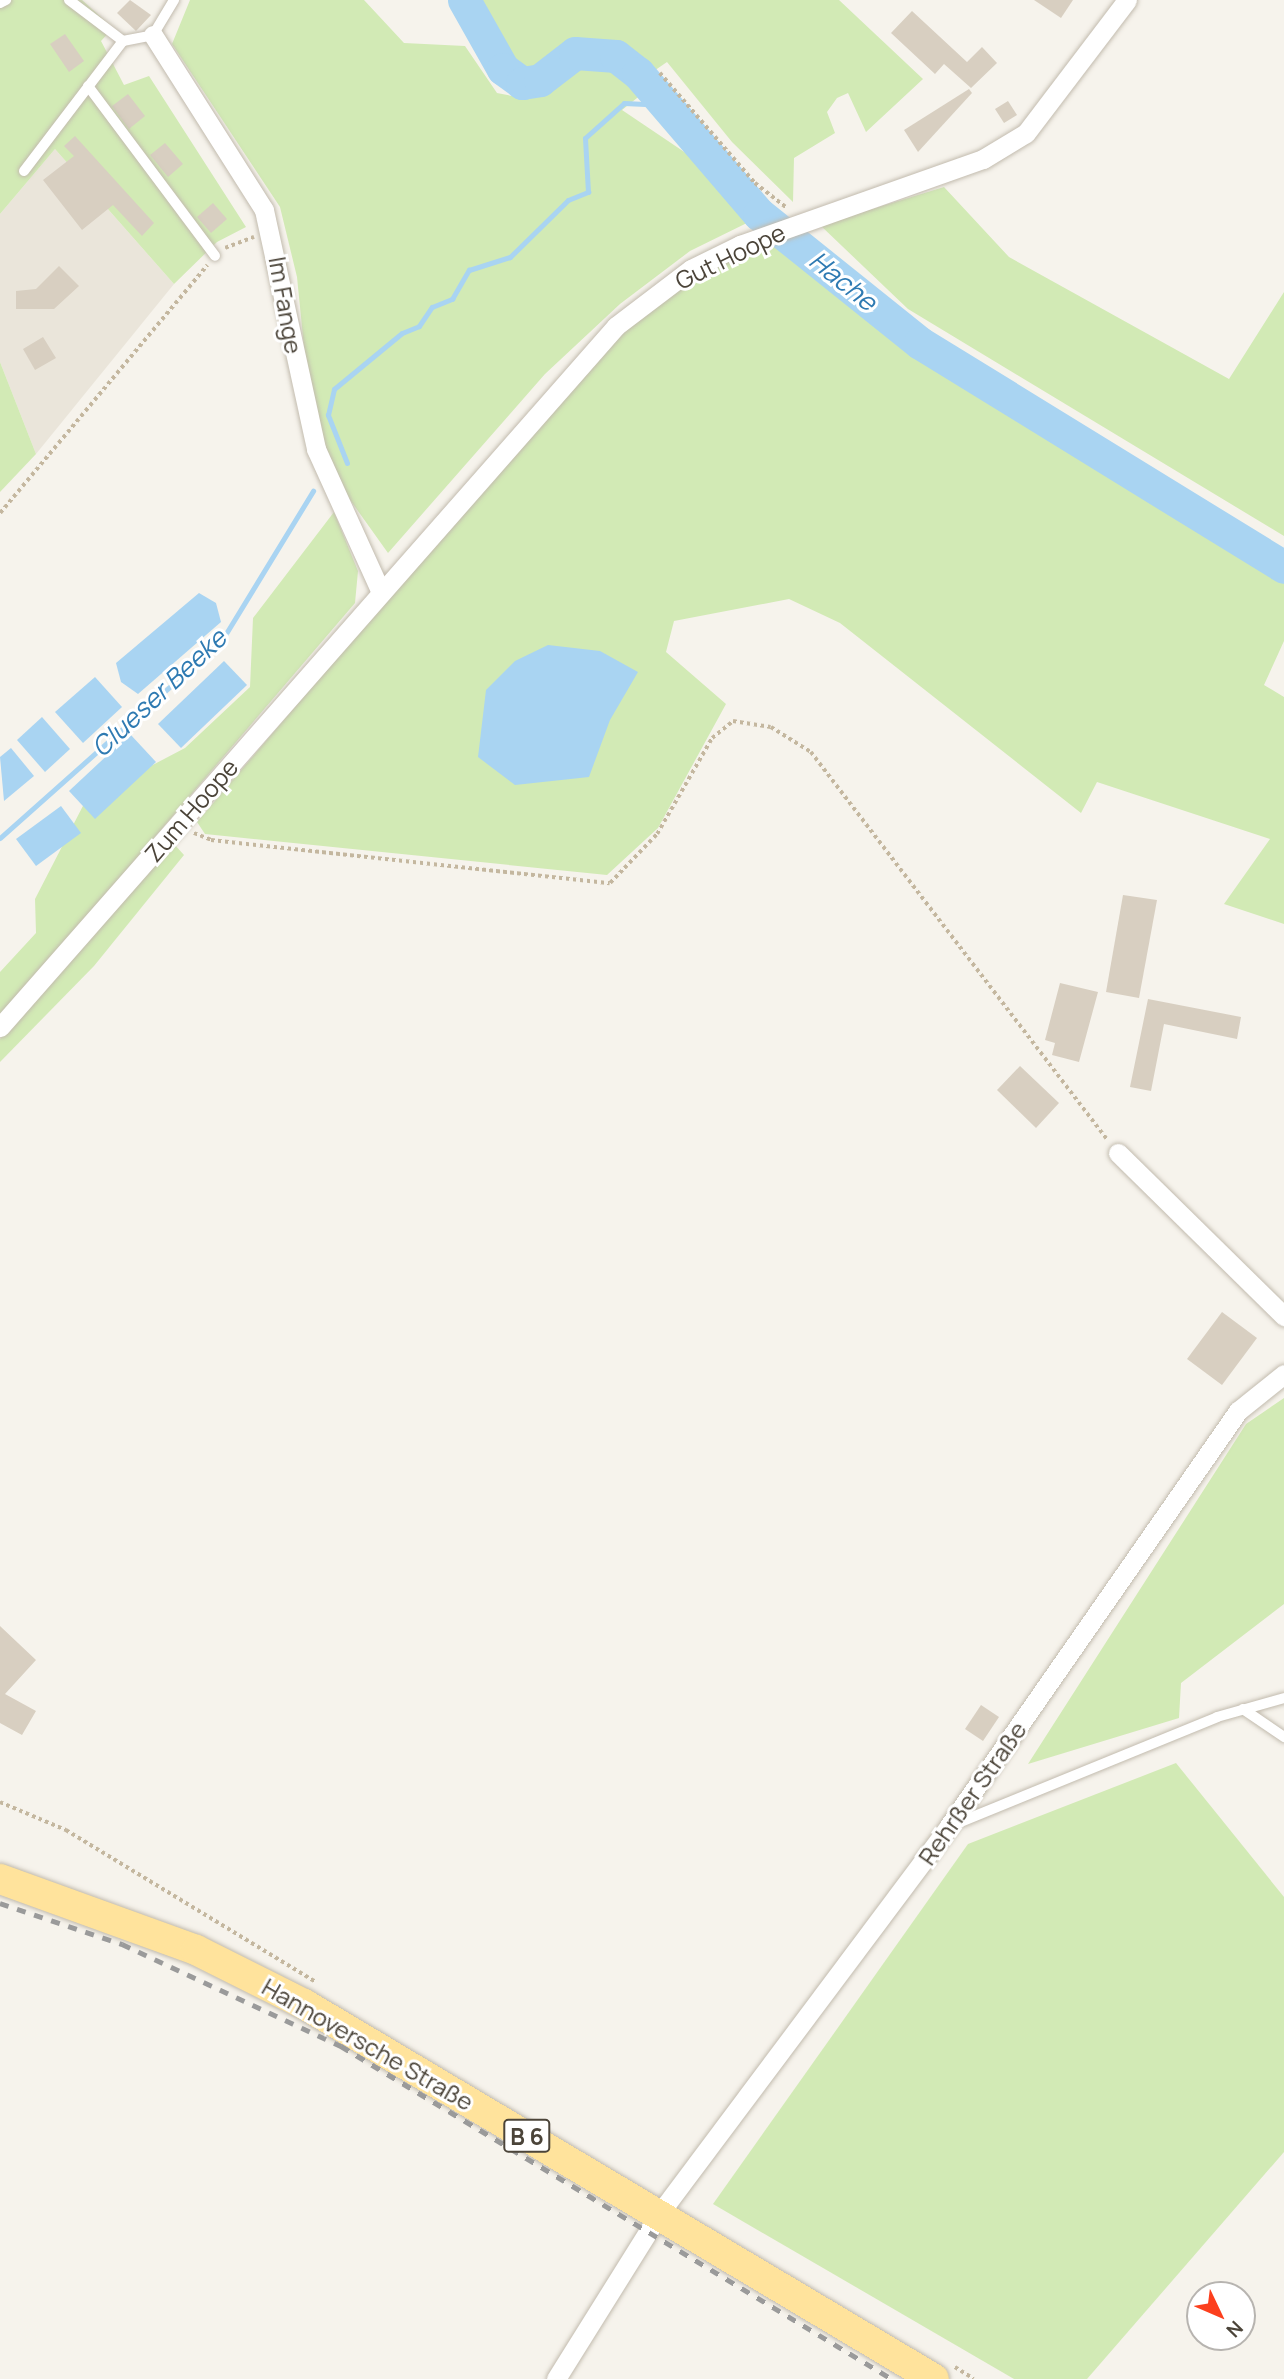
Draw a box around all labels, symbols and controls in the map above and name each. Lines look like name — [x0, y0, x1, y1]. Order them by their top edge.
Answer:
street label: Gut Hoope — [670, 217, 790, 295]
water label: Hache — [803, 245, 883, 317]
street label: Im Fange — [263, 254, 309, 356]
water label: Clueser Beeke — [85, 623, 233, 763]
street label: Zum Hoope — [138, 753, 244, 867]
street label: Rehrßer Straße — [912, 1716, 1032, 1870]
street label: Hannoversche Straße — [257, 1972, 479, 2116]
road number: B 6 — [503, 2116, 552, 2156]
north arrow — [1186, 2281, 1256, 2351]
text: N — [1221, 2315, 1249, 2343]

